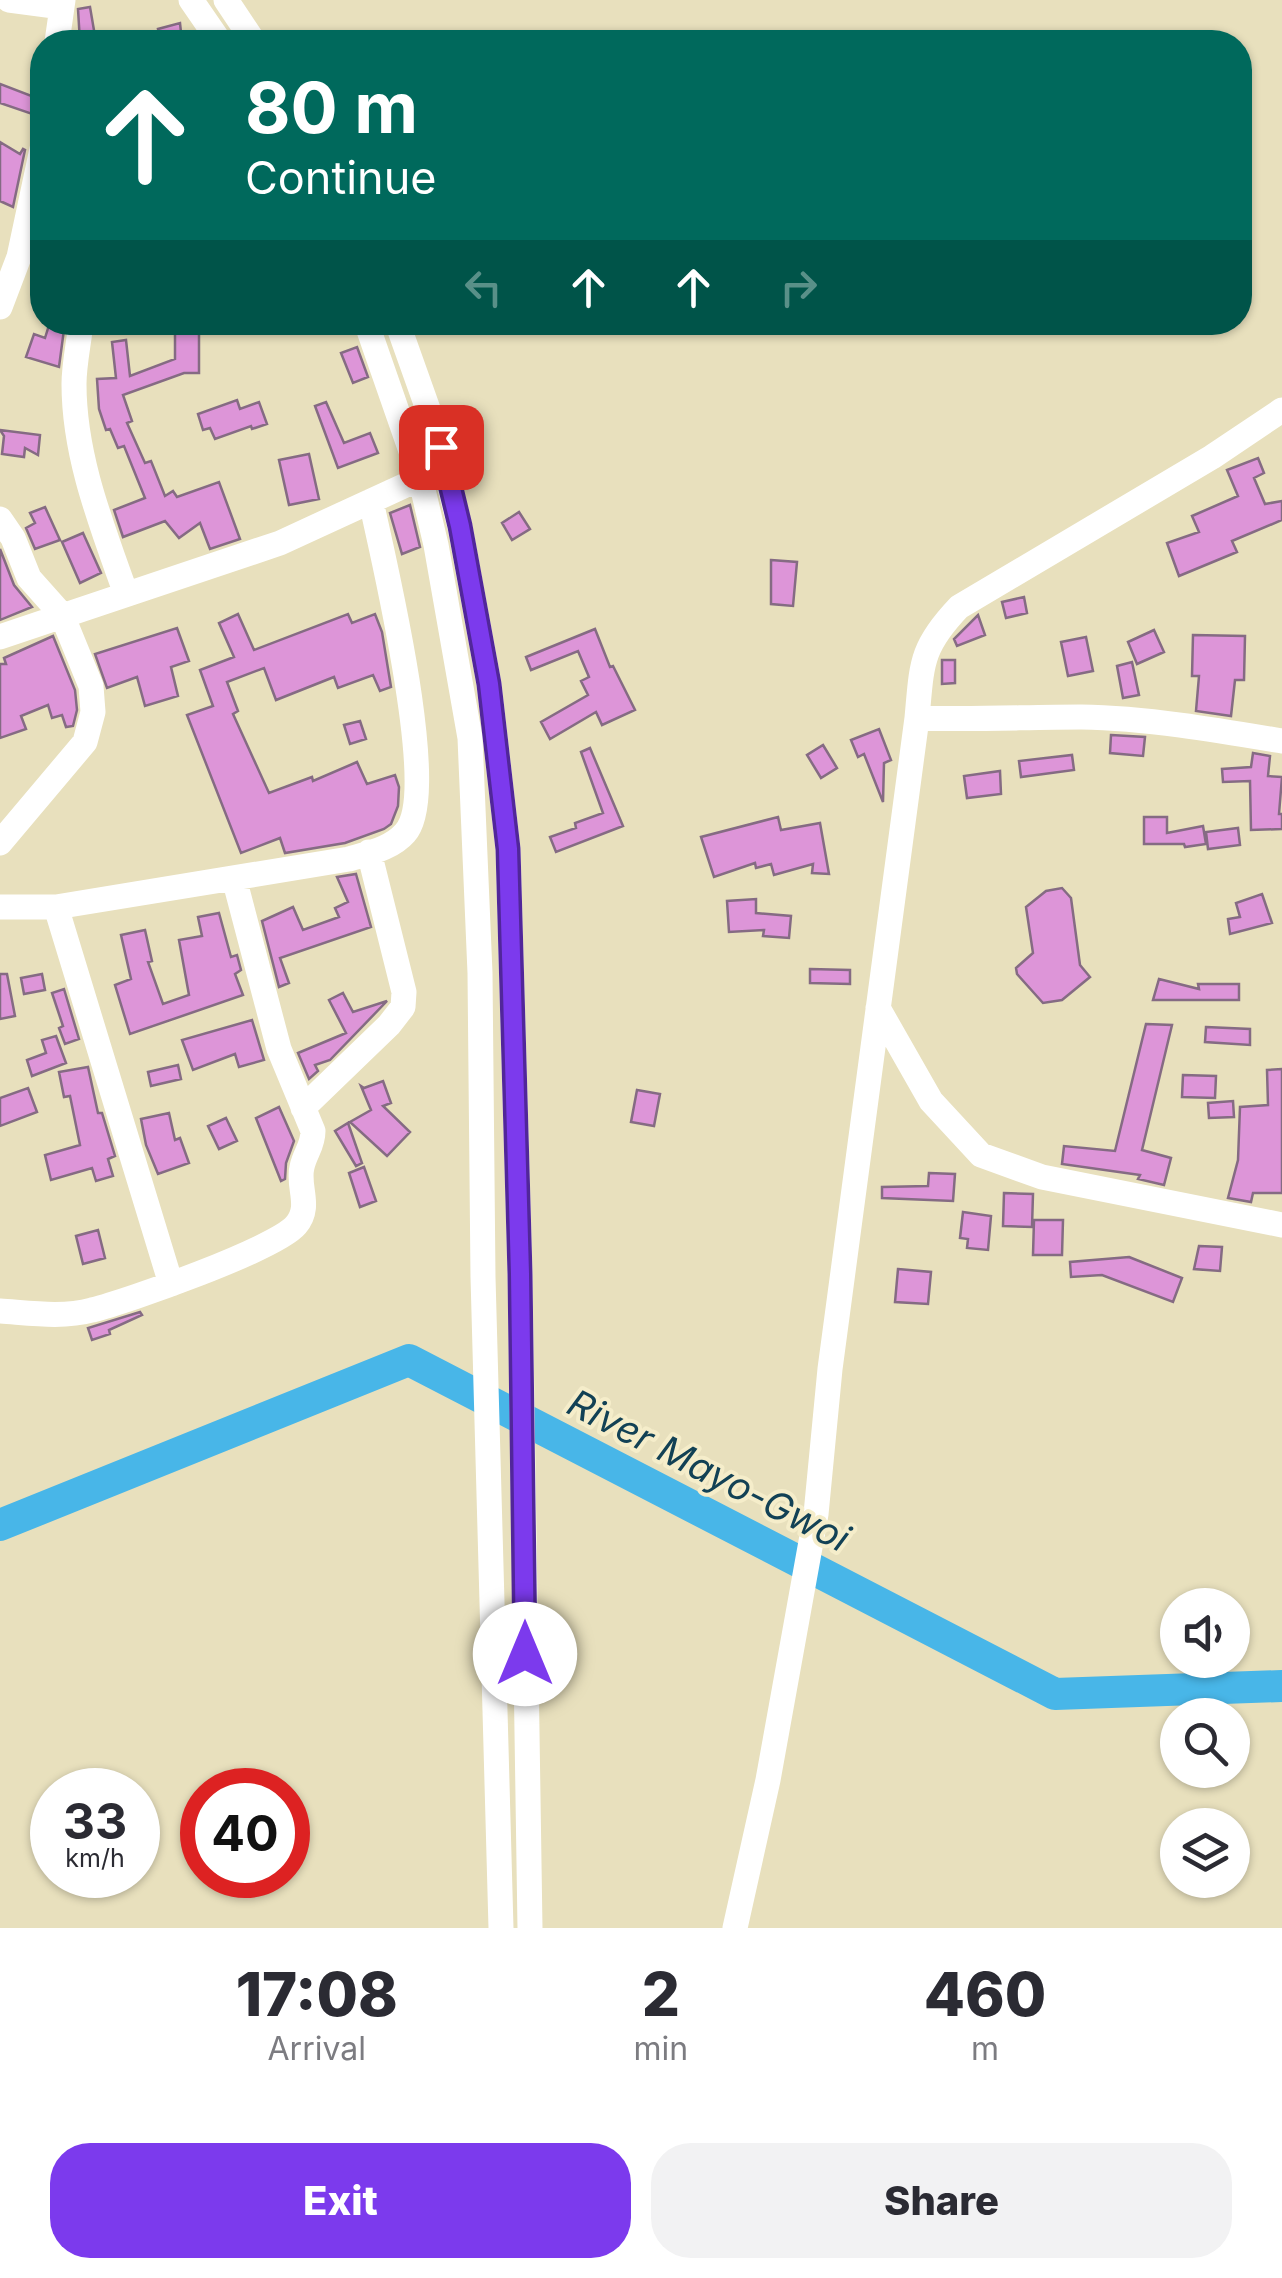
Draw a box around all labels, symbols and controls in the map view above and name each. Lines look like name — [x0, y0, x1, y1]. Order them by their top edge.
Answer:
text: 80 m — [245, 65, 418, 150]
icon: ahead — [80, 70, 210, 200]
text: Continue — [245, 150, 437, 205]
icon: left — [456, 260, 511, 315]
icon: ahead — [561, 260, 616, 315]
icon: ahead — [666, 260, 721, 315]
icon: right — [771, 260, 826, 315]
pin — [399, 405, 484, 490]
icon: arrive — [414, 420, 469, 475]
water label: River Mayo-Gwoi — [560, 1379, 858, 1561]
map controls — [1160, 1588, 1250, 1898]
button: sound — [1160, 1588, 1250, 1678]
position arrow — [473, 1602, 577, 1706]
button: search — [1160, 1698, 1250, 1788]
speed limit sign: 40 — [180, 1768, 310, 1898]
text: 33 — [63, 1791, 127, 1851]
button: layers — [1160, 1808, 1250, 1898]
text: km/h — [65, 1843, 125, 1873]
text: 17:08 — [236, 1958, 398, 2030]
text: 2 — [642, 1958, 680, 2030]
text: 460 — [924, 1958, 1046, 2030]
text: Arrival — [268, 2029, 366, 2068]
text: min — [634, 2029, 688, 2068]
text: m — [971, 2029, 999, 2068]
button: Exit — [50, 2143, 631, 2258]
button: Share — [651, 2143, 1232, 2258]

